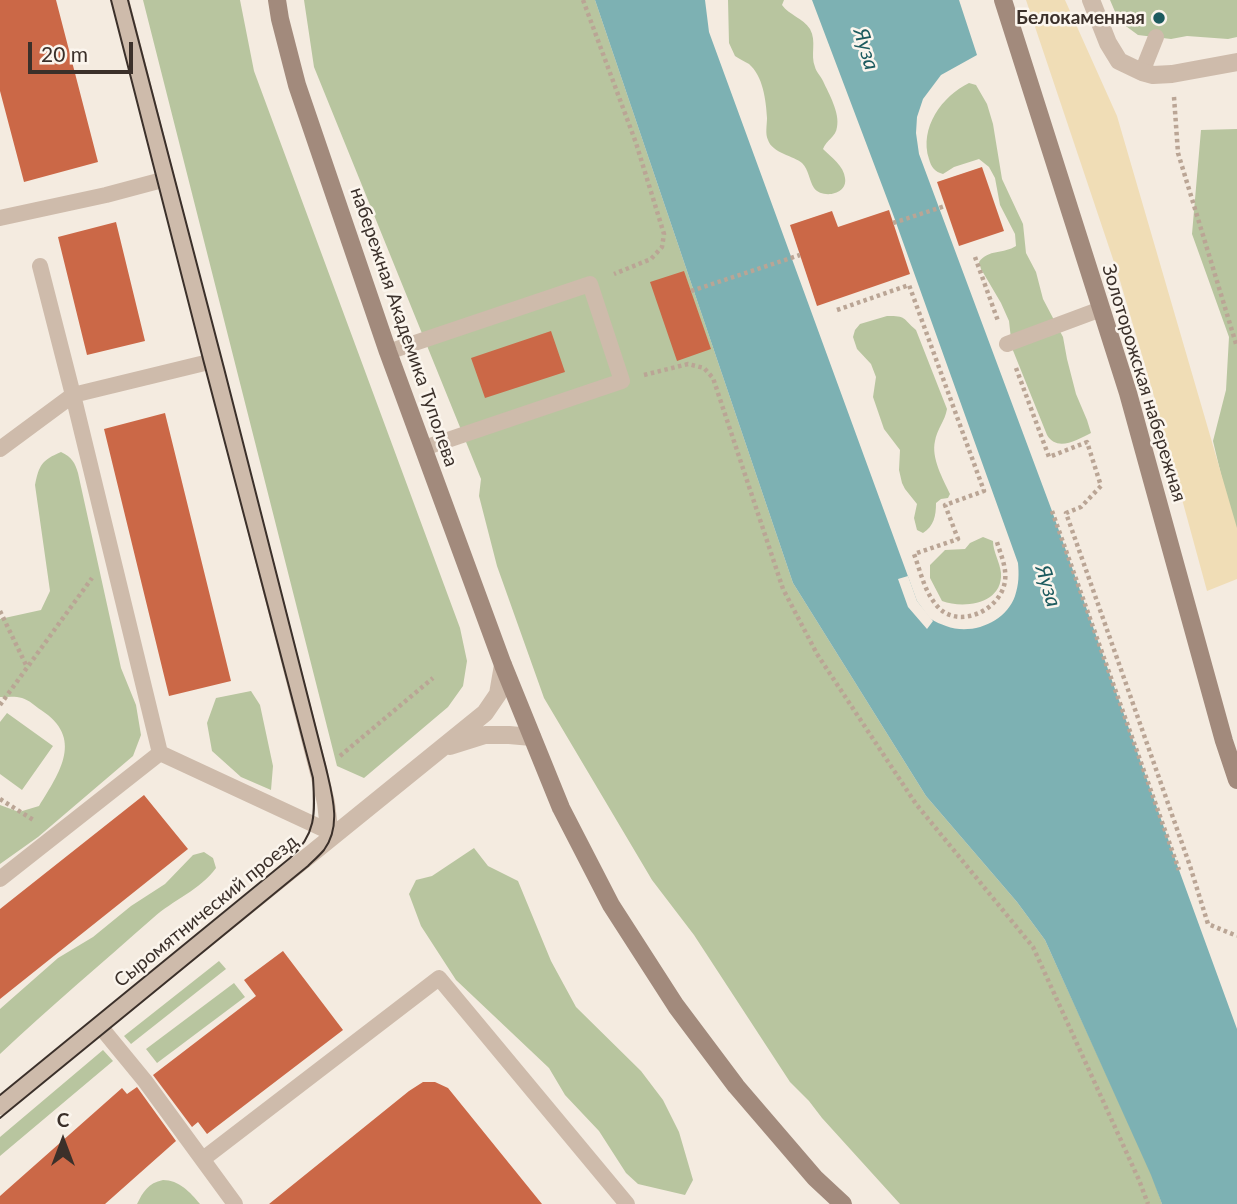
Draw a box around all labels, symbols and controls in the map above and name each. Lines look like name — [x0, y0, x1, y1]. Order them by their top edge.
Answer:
place label: Белокаменная — [1016, 7, 1145, 29]
marker: Белокаменная — [1151, 10, 1167, 26]
water label: Яуза — [848, 25, 884, 73]
scale bar — [32, 28, 136, 72]
text: 20 m — [41, 41, 88, 66]
street label: набережная Академика Туполева — [345, 184, 463, 470]
street label: Золоторожская набережная — [1097, 261, 1191, 505]
water label: Яуза — [1030, 562, 1066, 610]
street label: Сыромятнический проезд — [110, 830, 302, 992]
north arrow — [28, 1106, 98, 1176]
text: С — [57, 1108, 69, 1131]

